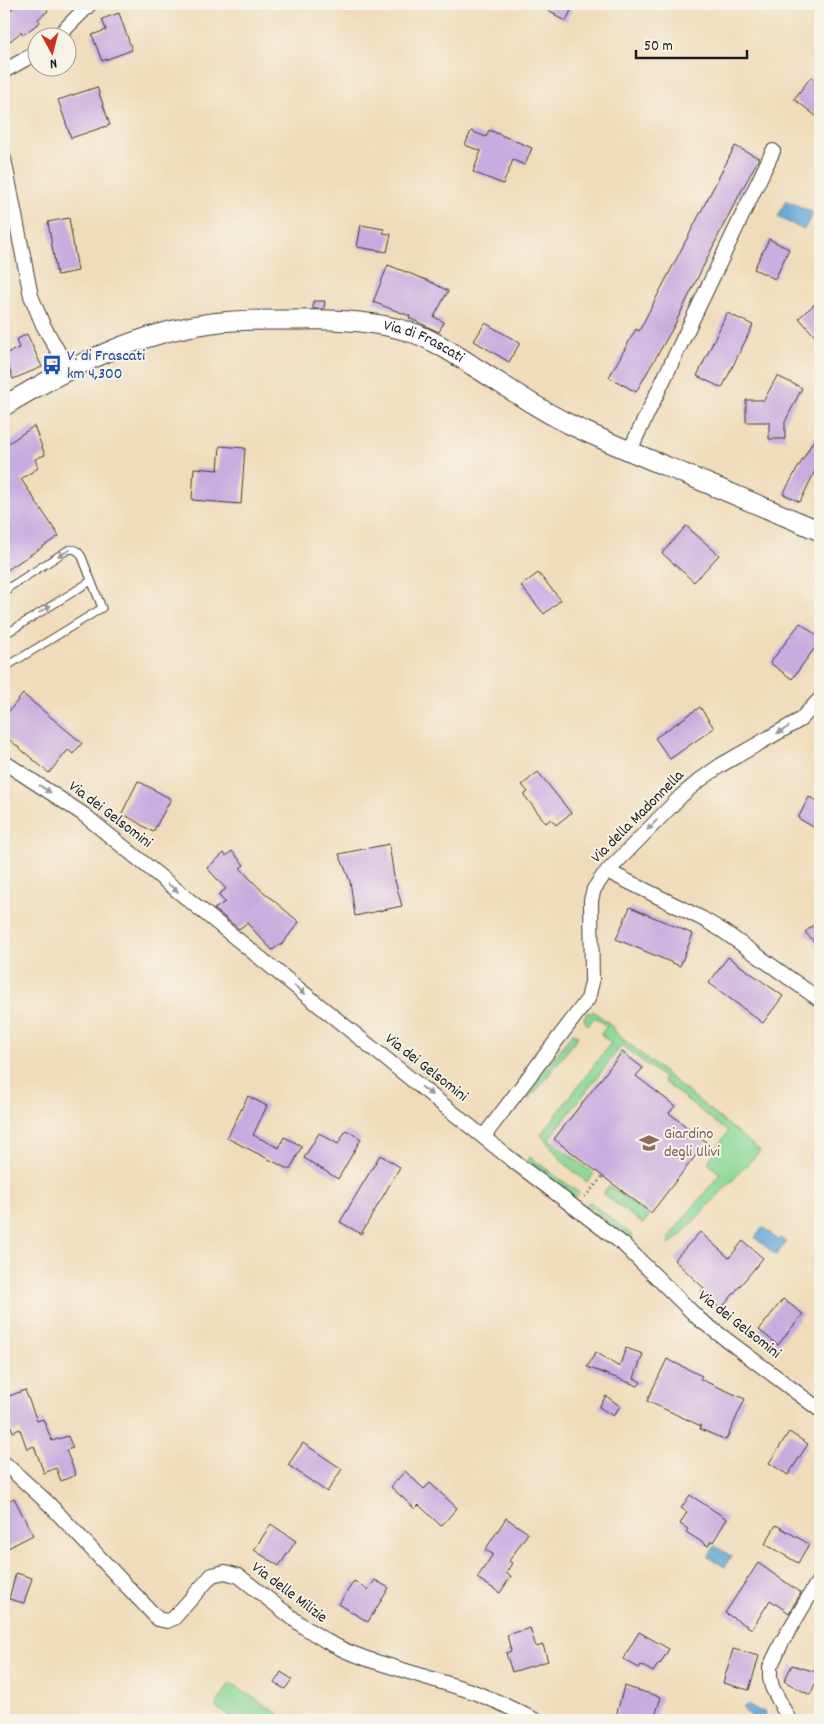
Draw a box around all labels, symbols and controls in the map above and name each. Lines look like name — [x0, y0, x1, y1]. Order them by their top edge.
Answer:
north arrow — [28, 28, 78, 78]
scale bar — [636, 28, 748, 60]
text: 50 m — [644, 36, 673, 58]
text: N — [49, 53, 58, 73]
street label: Via di Frascati — [382, 314, 469, 369]
place label: V. di Frascati km 4,300 — [67, 345, 145, 386]
bus stop icon: V. di Frascati km 4,300 — [41, 354, 63, 376]
one-way arrow — [56, 549, 71, 557]
one-way arrow — [39, 605, 52, 614]
one-way arrow — [775, 726, 790, 734]
street label: Via della Madonnella — [586, 765, 690, 869]
street label: Via dei Gelsomini — [63, 776, 157, 854]
one-way arrow — [38, 784, 51, 794]
one-way arrow — [646, 819, 658, 831]
one-way arrow — [167, 882, 180, 893]
one-way arrow — [293, 984, 306, 995]
street label: Via dei Gelsomini — [380, 1028, 473, 1108]
one-way arrow — [420, 1086, 434, 1096]
place label: Giardino degli Ulivi — [664, 1123, 720, 1164]
school or university icon: Giardino degli Ulivi — [638, 1132, 660, 1154]
street label: Via dei Gelsomini — [693, 1285, 786, 1365]
street label: Via delle Milizie — [246, 1557, 332, 1629]

